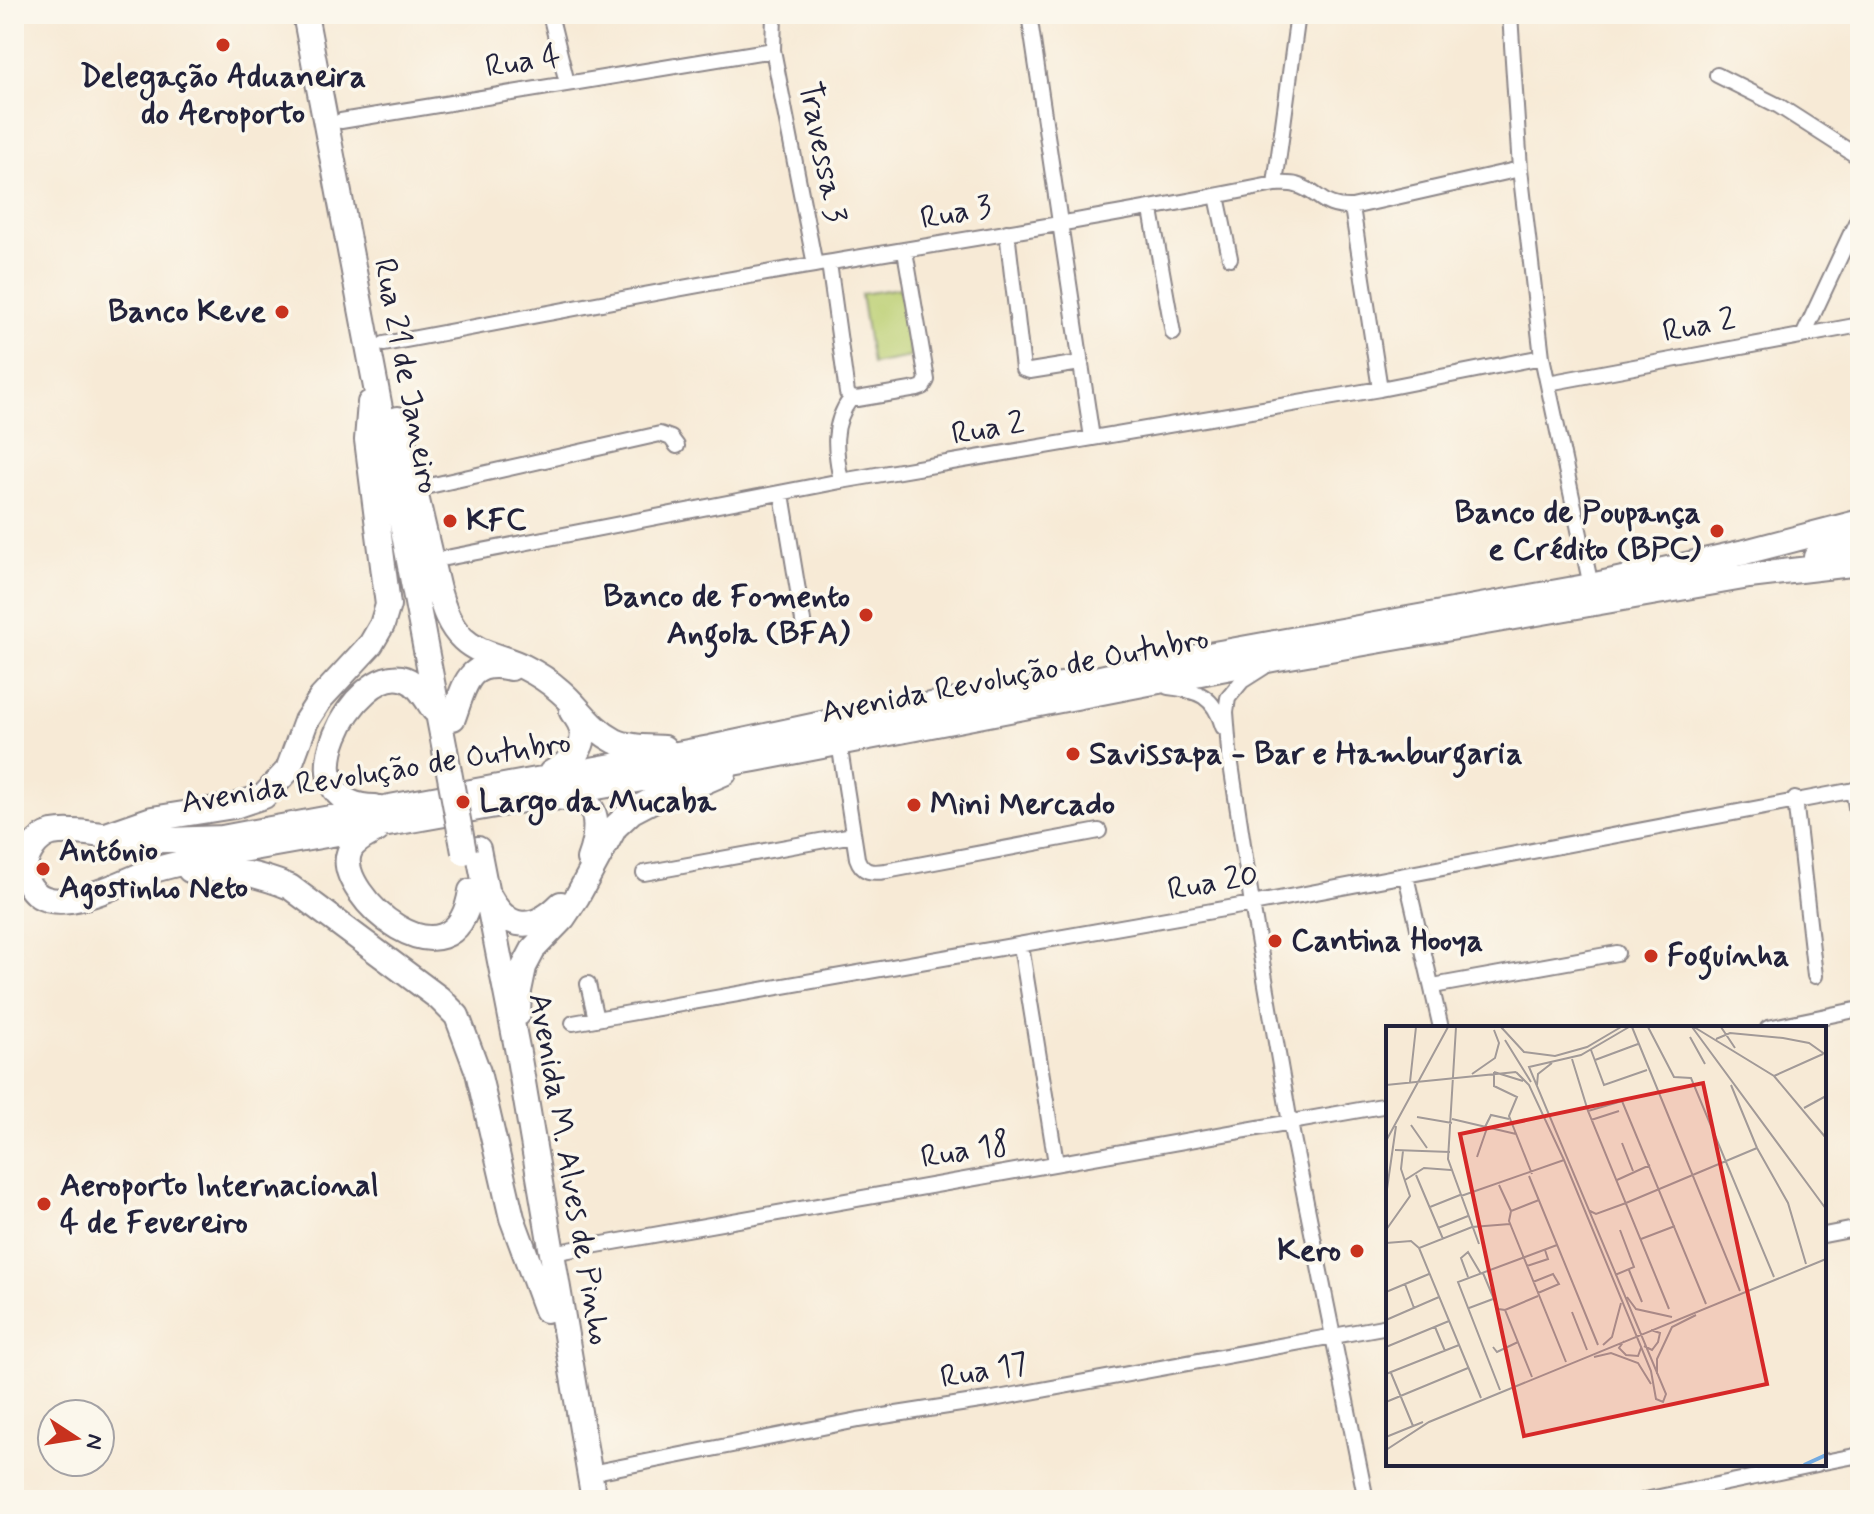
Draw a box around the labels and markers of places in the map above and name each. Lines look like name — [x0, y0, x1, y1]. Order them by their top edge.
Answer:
marker: Delegação Aduaneira do Aeroporto — [214, 36, 232, 54]
place label: Delegação Aduaneira do Aeroporto — [80, 56, 366, 135]
place label: Banco Keve — [108, 291, 266, 333]
marker: Banco Keve — [273, 303, 291, 321]
place label: Banco de Poupança e Crédito (BPC) — [1455, 492, 1702, 571]
place label: KFC — [466, 500, 527, 542]
marker: KFC — [441, 512, 459, 530]
marker: Banco de Poupança e Crédito (BPC) — [1708, 522, 1726, 540]
place label: Banco de Fomento Angola (BFA) — [603, 576, 851, 659]
marker: Banco de Fomento Angola (BFA) — [857, 606, 875, 624]
place label: Savissapa - Bar e Hamburgaria — [1089, 733, 1523, 779]
marker: Savissapa - Bar e Hamburgaria — [1064, 745, 1082, 763]
place label: Largo da Mucaba — [479, 781, 717, 826]
place label: Mini Mercado — [930, 784, 1115, 826]
marker: Largo da Mucaba — [454, 793, 472, 811]
marker: Mini Mercado — [905, 796, 923, 814]
place label: António Agostinho Neto — [59, 830, 248, 910]
marker: António Agostinho Neto — [34, 860, 52, 878]
place label: Cantina Hooya — [1291, 920, 1483, 962]
marker: Cantina Hooya — [1266, 932, 1284, 950]
place label: Foguinha — [1667, 935, 1790, 981]
marker: Foguinha — [1642, 947, 1660, 965]
place label: Aeroporto Internacional 4 de Fevereiro — [60, 1165, 379, 1244]
marker: Aeroporto Internacional 4 de Fevereiro — [35, 1195, 53, 1213]
place label: Kero — [1277, 1230, 1341, 1272]
marker: Kero — [1348, 1242, 1366, 1260]

